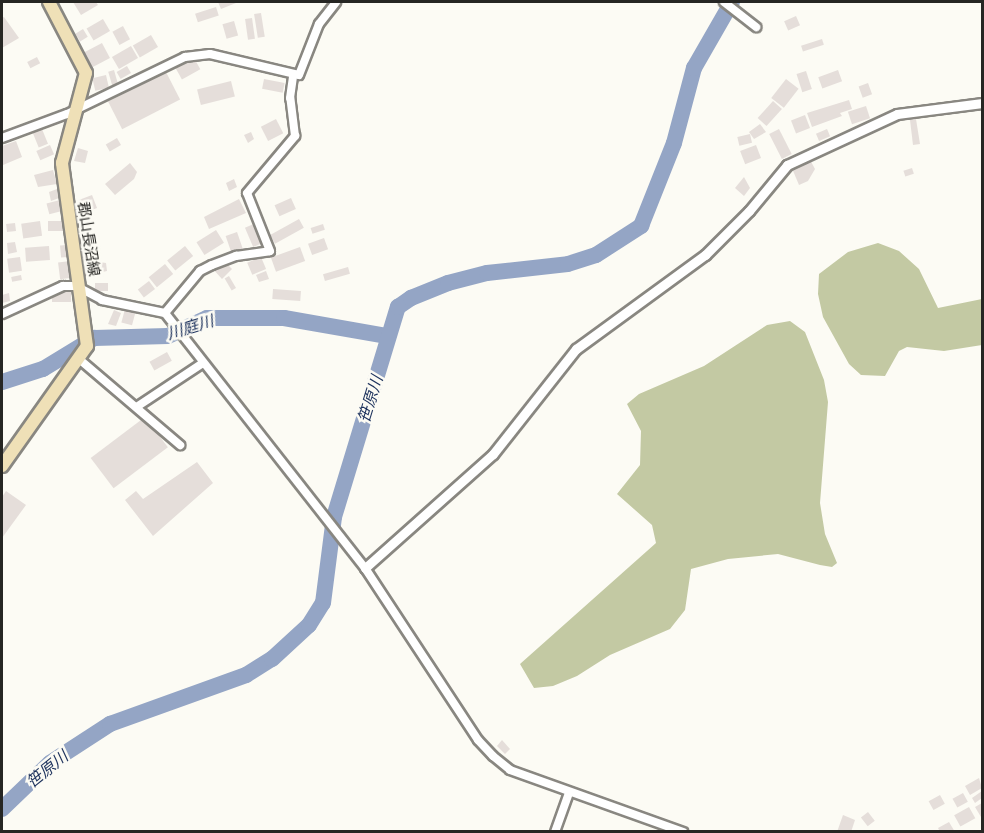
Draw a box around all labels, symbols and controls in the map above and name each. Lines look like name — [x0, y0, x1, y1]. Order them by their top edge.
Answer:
street label: 郡山長沼線 — [74, 201, 104, 277]
water label: 川庭川 — [164, 311, 216, 343]
water label: 笹原川 — [354, 373, 386, 425]
water label: 笹原川 — [22, 746, 72, 792]

